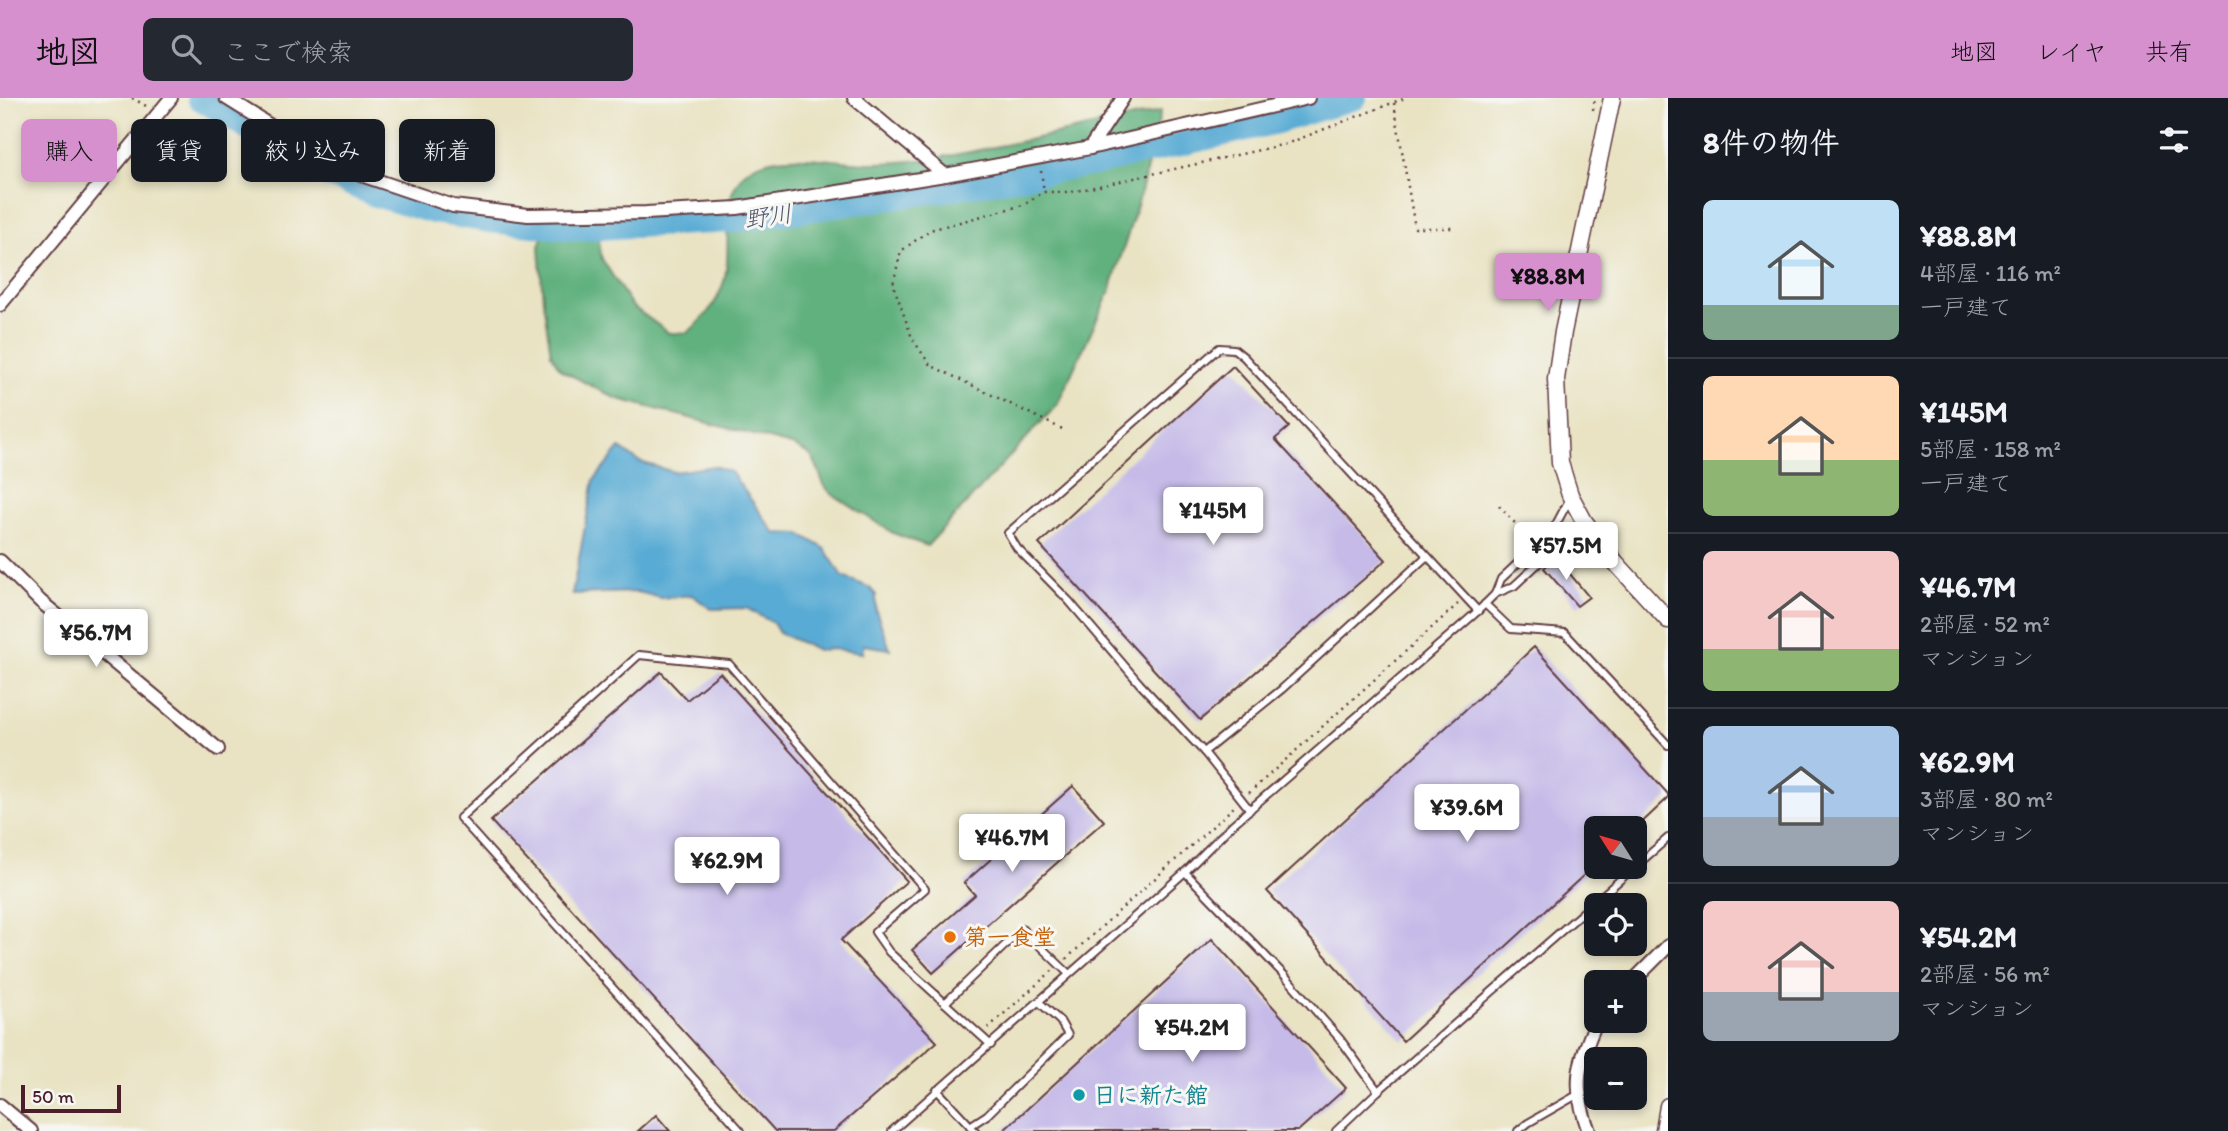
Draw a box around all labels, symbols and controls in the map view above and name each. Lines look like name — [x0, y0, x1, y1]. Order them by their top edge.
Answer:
search box — [143, 18, 633, 81]
icon: search — [167, 30, 205, 68]
text: 地図 — [35, 32, 101, 71]
text: ここで検索 — [223, 36, 353, 68]
text: 地図 — [1950, 37, 1998, 66]
text: レイヤ — [2036, 37, 2107, 66]
text: 共有 — [2145, 37, 2193, 66]
chip: 購入 — [21, 119, 117, 182]
chip: 賃貸 — [131, 119, 227, 182]
chip: 絞り込み — [241, 119, 385, 182]
chip: 新着 — [399, 119, 495, 182]
icon: filters — [2155, 121, 2193, 159]
text: 8件の物件 — [1703, 124, 1839, 161]
water label: 野川 — [742, 198, 794, 234]
text: ¥88.8M — [1920, 217, 2017, 254]
icon: home — [1759, 228, 1843, 312]
pin: ¥88.8M — [1491, 254, 1605, 313]
text: 4部屋 · 116 m² — [1920, 259, 2061, 287]
text: ¥88.8M — [1511, 262, 1585, 290]
text: 一戸建て — [1920, 293, 2012, 321]
text: ¥145M — [1920, 393, 2008, 430]
icon: home — [1759, 404, 1843, 488]
text: 5部屋 · 158 m² — [1920, 435, 2061, 463]
text: 一戸建て — [1920, 469, 2012, 497]
pin: ¥145M — [1164, 488, 1262, 547]
text: ¥145M — [1179, 496, 1247, 524]
pin: ¥57.5M — [1509, 522, 1623, 582]
text: ¥57.5M — [1530, 531, 1602, 559]
text: ¥46.7M — [1920, 568, 2017, 605]
icon: home — [1759, 579, 1843, 663]
pin: ¥56.7M — [39, 610, 153, 669]
text: 2部屋 · 52 m² — [1920, 610, 2050, 638]
text: ¥56.7M — [60, 618, 132, 646]
text: マンション — [1920, 644, 2034, 672]
text: ¥62.9M — [1920, 743, 2015, 780]
icon: home — [1759, 754, 1843, 838]
pin: ¥39.6M — [1410, 784, 1524, 844]
text: 3部屋 · 80 m² — [1920, 785, 2053, 813]
text: ¥39.6M — [1430, 793, 1504, 821]
pin: ¥46.7M — [955, 814, 1069, 874]
north arrow — [1584, 816, 1647, 878]
map controls — [1584, 816, 1647, 1110]
text: マンション — [1920, 819, 2034, 847]
text: ¥46.7M — [975, 823, 1049, 851]
pin: ¥62.9M — [670, 838, 784, 897]
text: ¥62.9M — [691, 846, 763, 874]
button: locate — [1584, 893, 1647, 956]
text: ¥54.2M — [1920, 918, 2017, 955]
place label: 第一食堂 — [964, 923, 1056, 951]
marker: 第一食堂 — [942, 929, 958, 945]
icon: home — [1759, 929, 1843, 1013]
text: 2部屋 · 56 m² — [1920, 960, 2050, 988]
button: + — [1584, 970, 1647, 1033]
text: マンション — [1920, 994, 2034, 1022]
pin: ¥54.2M — [1135, 1004, 1249, 1064]
text: ¥54.2M — [1155, 1013, 1229, 1041]
button: − — [1584, 1047, 1647, 1110]
place label: 日に新た館 — [1093, 1081, 1208, 1109]
scale bar — [21, 1082, 121, 1114]
text: 50 m — [32, 1085, 74, 1108]
marker: 日に新た館 — [1071, 1087, 1087, 1103]

